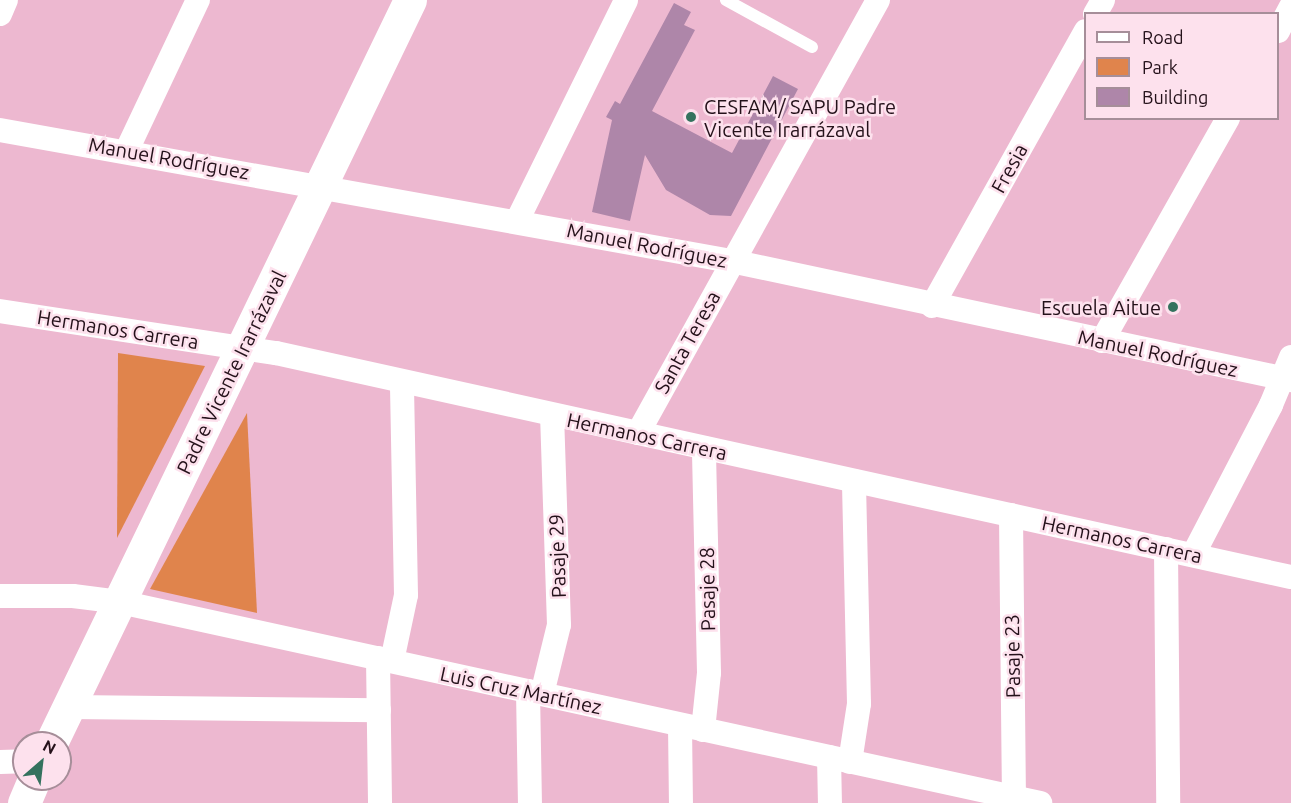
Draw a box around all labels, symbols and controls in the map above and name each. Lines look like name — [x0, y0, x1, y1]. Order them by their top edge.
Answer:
legend — [1084, 12, 1279, 120]
text: Road — [1142, 27, 1184, 47]
text: Park — [1142, 57, 1178, 77]
text: Building — [1142, 87, 1208, 107]
place label: CESFAM/ SAPU Padre Vicente Irarrázaval — [704, 94, 896, 141]
marker: CESFAM/ SAPU Padre Vicente Irarrázaval — [682, 108, 700, 126]
street label: Manuel Rodríguez — [87, 132, 251, 184]
street label: Fresia — [986, 139, 1032, 197]
street label: Manuel Rodríguez — [565, 218, 729, 272]
street label: Padre Vicente Irarrázaval — [171, 266, 291, 478]
street label: Santa Teresa — [649, 286, 725, 398]
place label: Escuela Aitue — [1041, 295, 1161, 319]
marker: Escuela Aitue — [1166, 300, 1180, 314]
street label: Hermanos Carrera — [36, 304, 200, 354]
street label: Manuel Rodríguez — [1076, 324, 1240, 382]
street label: Hermanos Carrera — [565, 407, 729, 465]
street label: Hermanos Carrera — [1040, 510, 1204, 568]
street label: Pasaje 29 — [544, 514, 570, 598]
street label: Pasaje 28 — [694, 547, 720, 631]
street label: Pasaje 23 — [999, 614, 1025, 698]
street label: Luis Cruz Martínez — [438, 661, 604, 719]
north arrow — [12, 731, 72, 791]
text: N — [40, 736, 59, 758]

